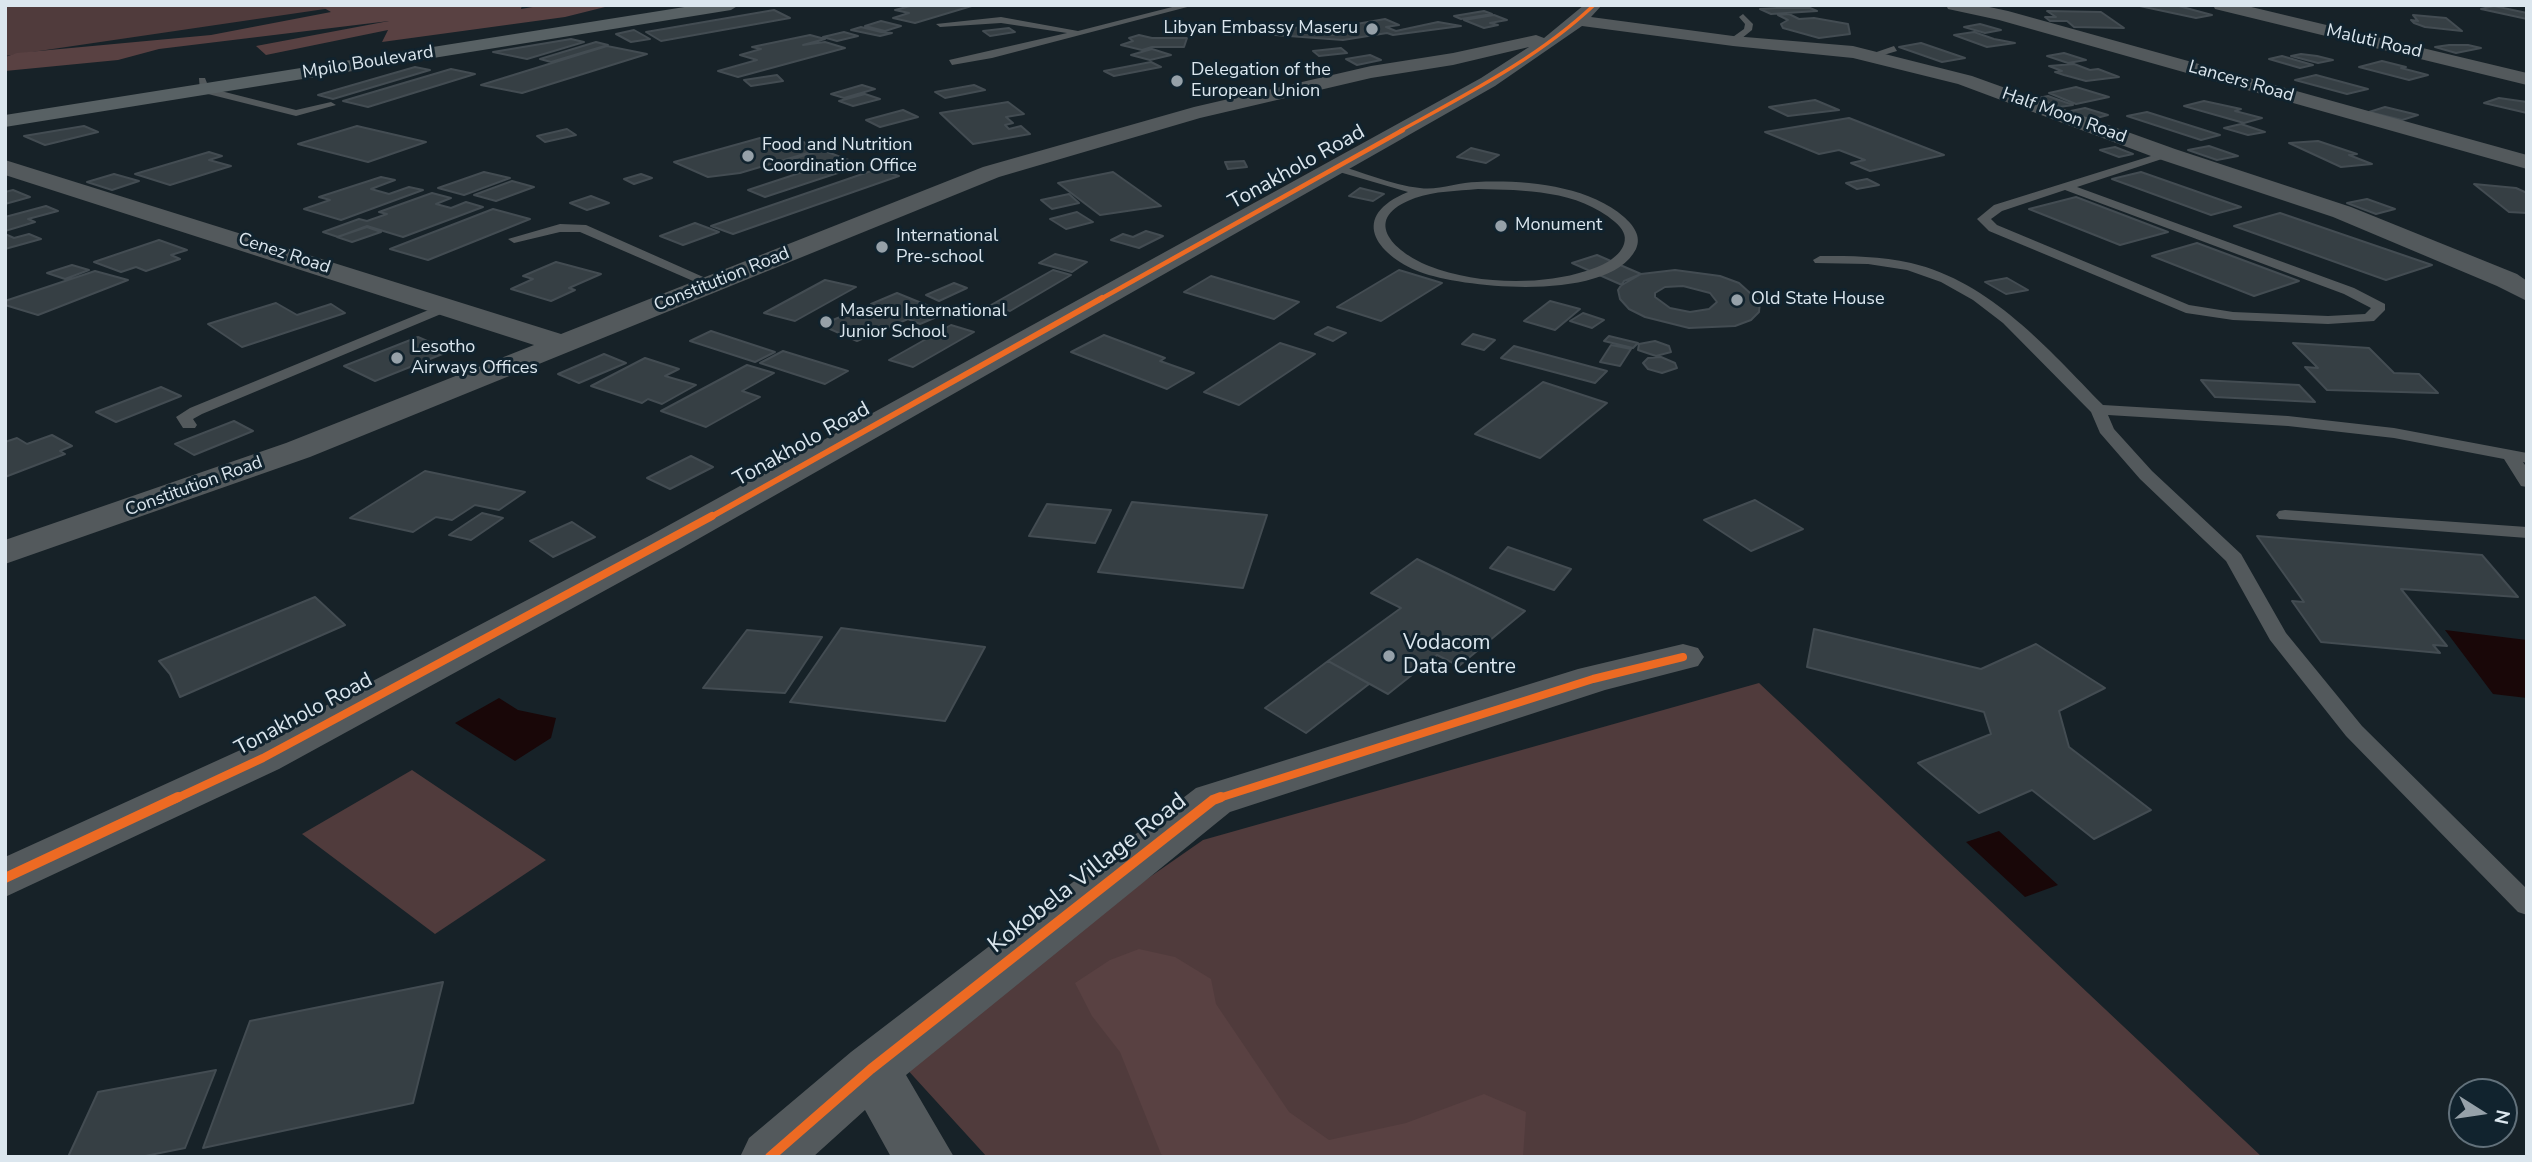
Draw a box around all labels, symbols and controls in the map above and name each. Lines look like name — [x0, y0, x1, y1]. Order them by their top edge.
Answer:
place label: Libyan Embassy Maseru — [1164, 18, 1358, 40]
marker: Libyan Embassy Maseru — [1364, 21, 1380, 37]
street label: Maluti Road — [2324, 21, 2424, 63]
street label: Mpilo Boulevard — [301, 42, 435, 84]
street label: Lancers Road — [2186, 57, 2296, 107]
place label: Delegation of the European Union — [1191, 60, 1331, 102]
marker: Delegation of the European Union — [1169, 73, 1185, 89]
street label: Half Moon Road — [1999, 83, 2129, 149]
street label: Tonakholo Road — [1224, 120, 1370, 216]
place label: Food and Nutrition Coordination Office — [762, 135, 917, 178]
marker: Food and Nutrition Coordination Office — [740, 148, 756, 164]
place label: Monument — [1515, 215, 1602, 237]
marker: Monument — [1493, 218, 1509, 234]
place label: International Pre-school — [896, 226, 998, 268]
street label: Cenez Road — [235, 229, 333, 279]
marker: International Pre-school — [874, 239, 890, 255]
street label: Constitution Road — [651, 243, 793, 317]
place label: Old State House — [1751, 289, 1884, 311]
marker: Old State House — [1729, 292, 1745, 308]
place label: Maseru International Junior School — [840, 301, 1007, 344]
marker: Maseru International Junior School — [818, 314, 834, 330]
place label: Lesotho Airways Offices — [411, 337, 538, 380]
marker: Lesotho Airways Offices — [389, 350, 405, 366]
street label: Tonakholo Road — [729, 397, 875, 493]
street label: Constitution Road — [122, 452, 266, 522]
place label: Vodacom Data Centre — [1403, 631, 1516, 681]
marker: Vodacom Data Centre — [1381, 648, 1397, 664]
street label: Tonakholo Road — [231, 668, 377, 762]
street label: Kokobela Village Road — [983, 788, 1193, 960]
north arrow — [2448, 1078, 2518, 1148]
text: N — [2487, 1107, 2516, 1127]

